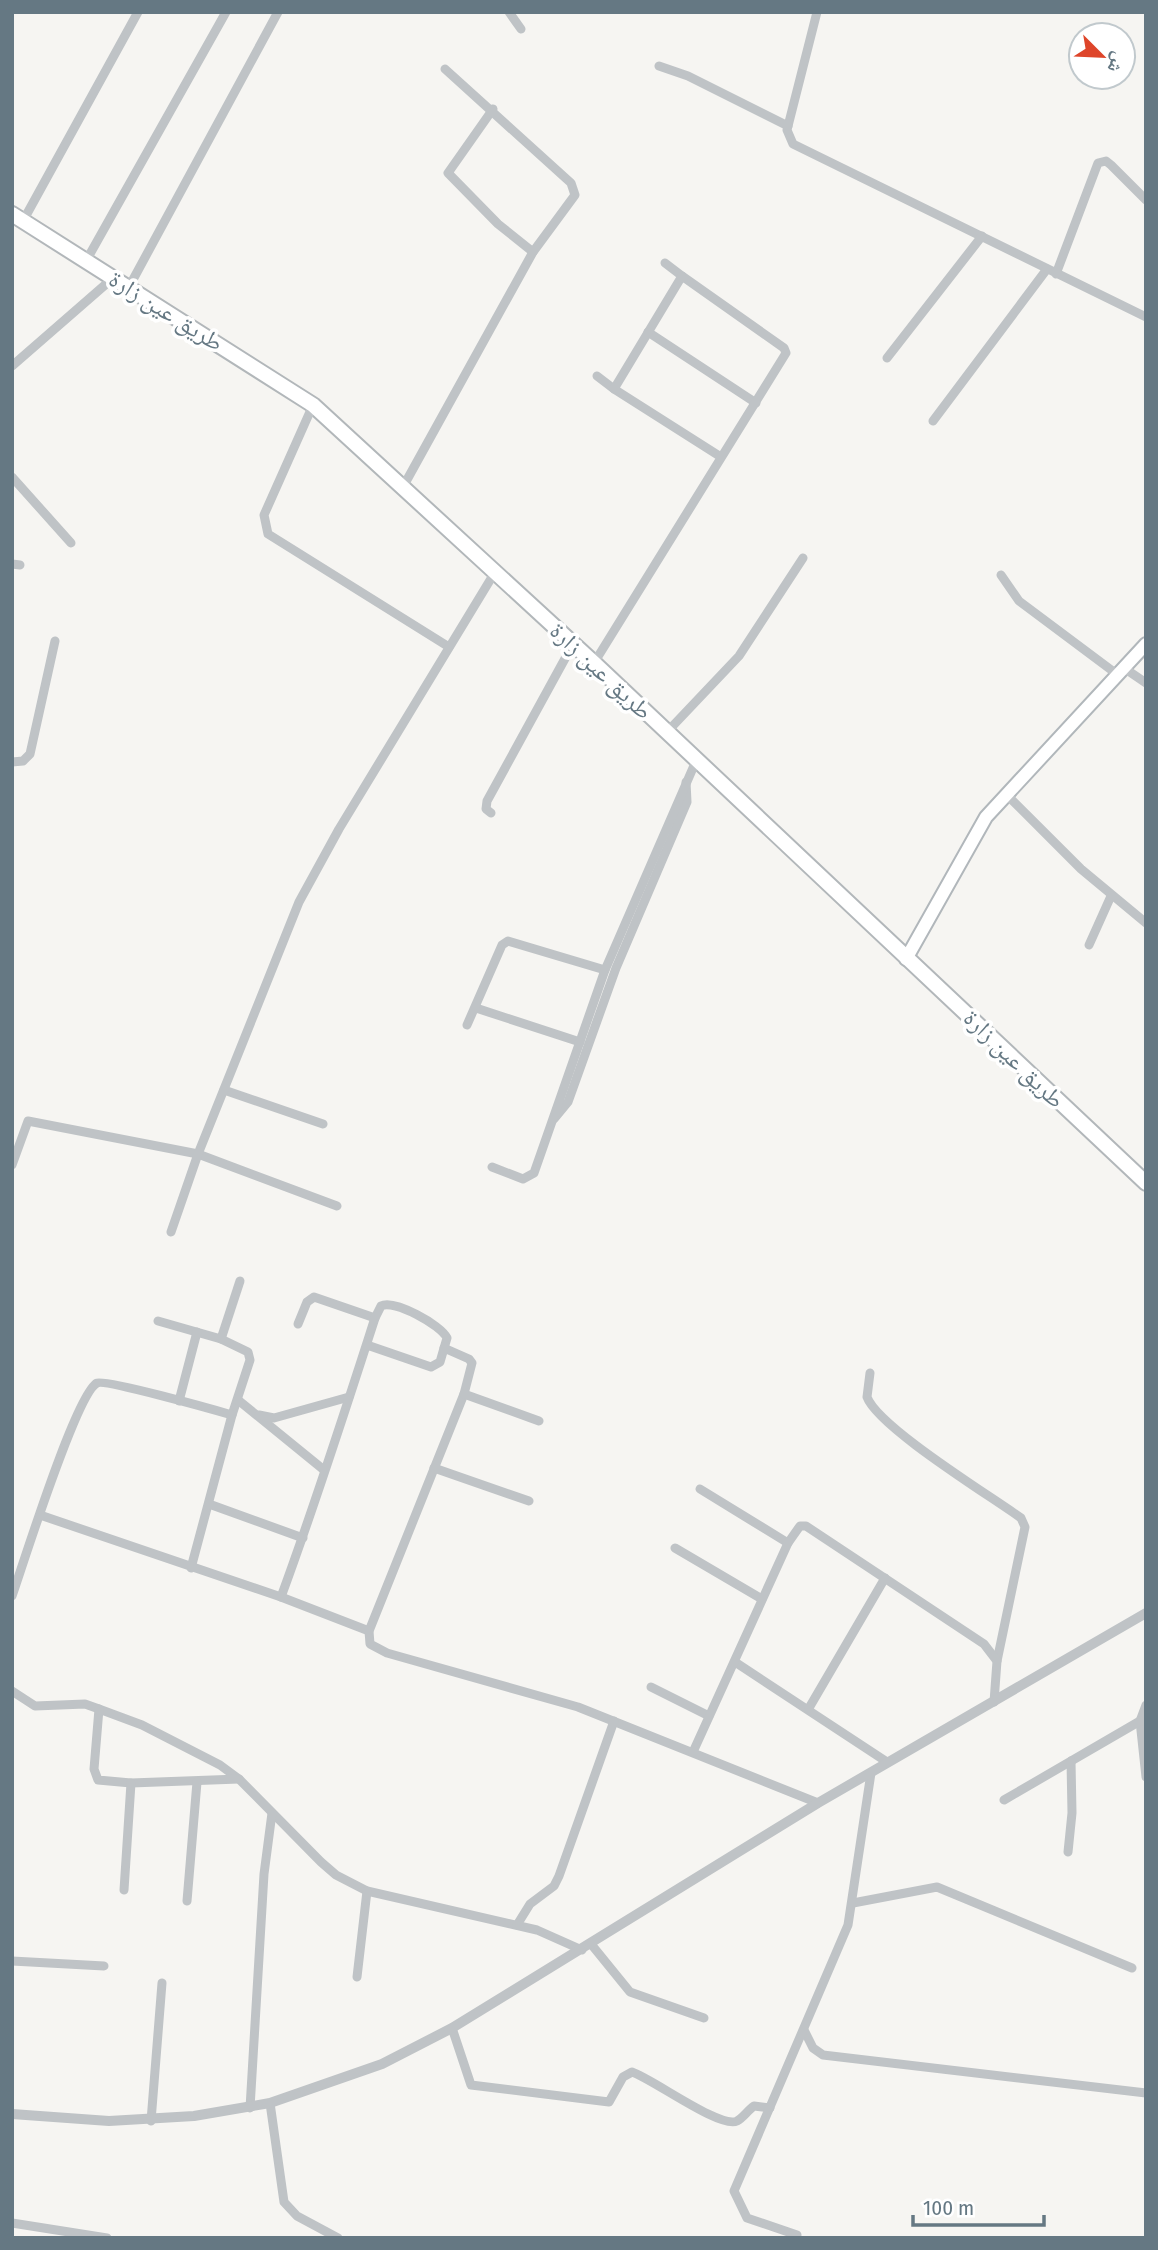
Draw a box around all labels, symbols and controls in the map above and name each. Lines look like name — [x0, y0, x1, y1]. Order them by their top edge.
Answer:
north arrow — [1067, 21, 1137, 91]
text: ش — [1102, 49, 1132, 77]
street label: طريق عين زارة — [104, 265, 228, 357]
street label: طريق عين زارة — [544, 617, 658, 725]
street label: طريق عين زارة — [958, 1004, 1070, 1114]
scale bar — [913, 2184, 1044, 2228]
text: 100 m — [923, 2195, 974, 2221]

